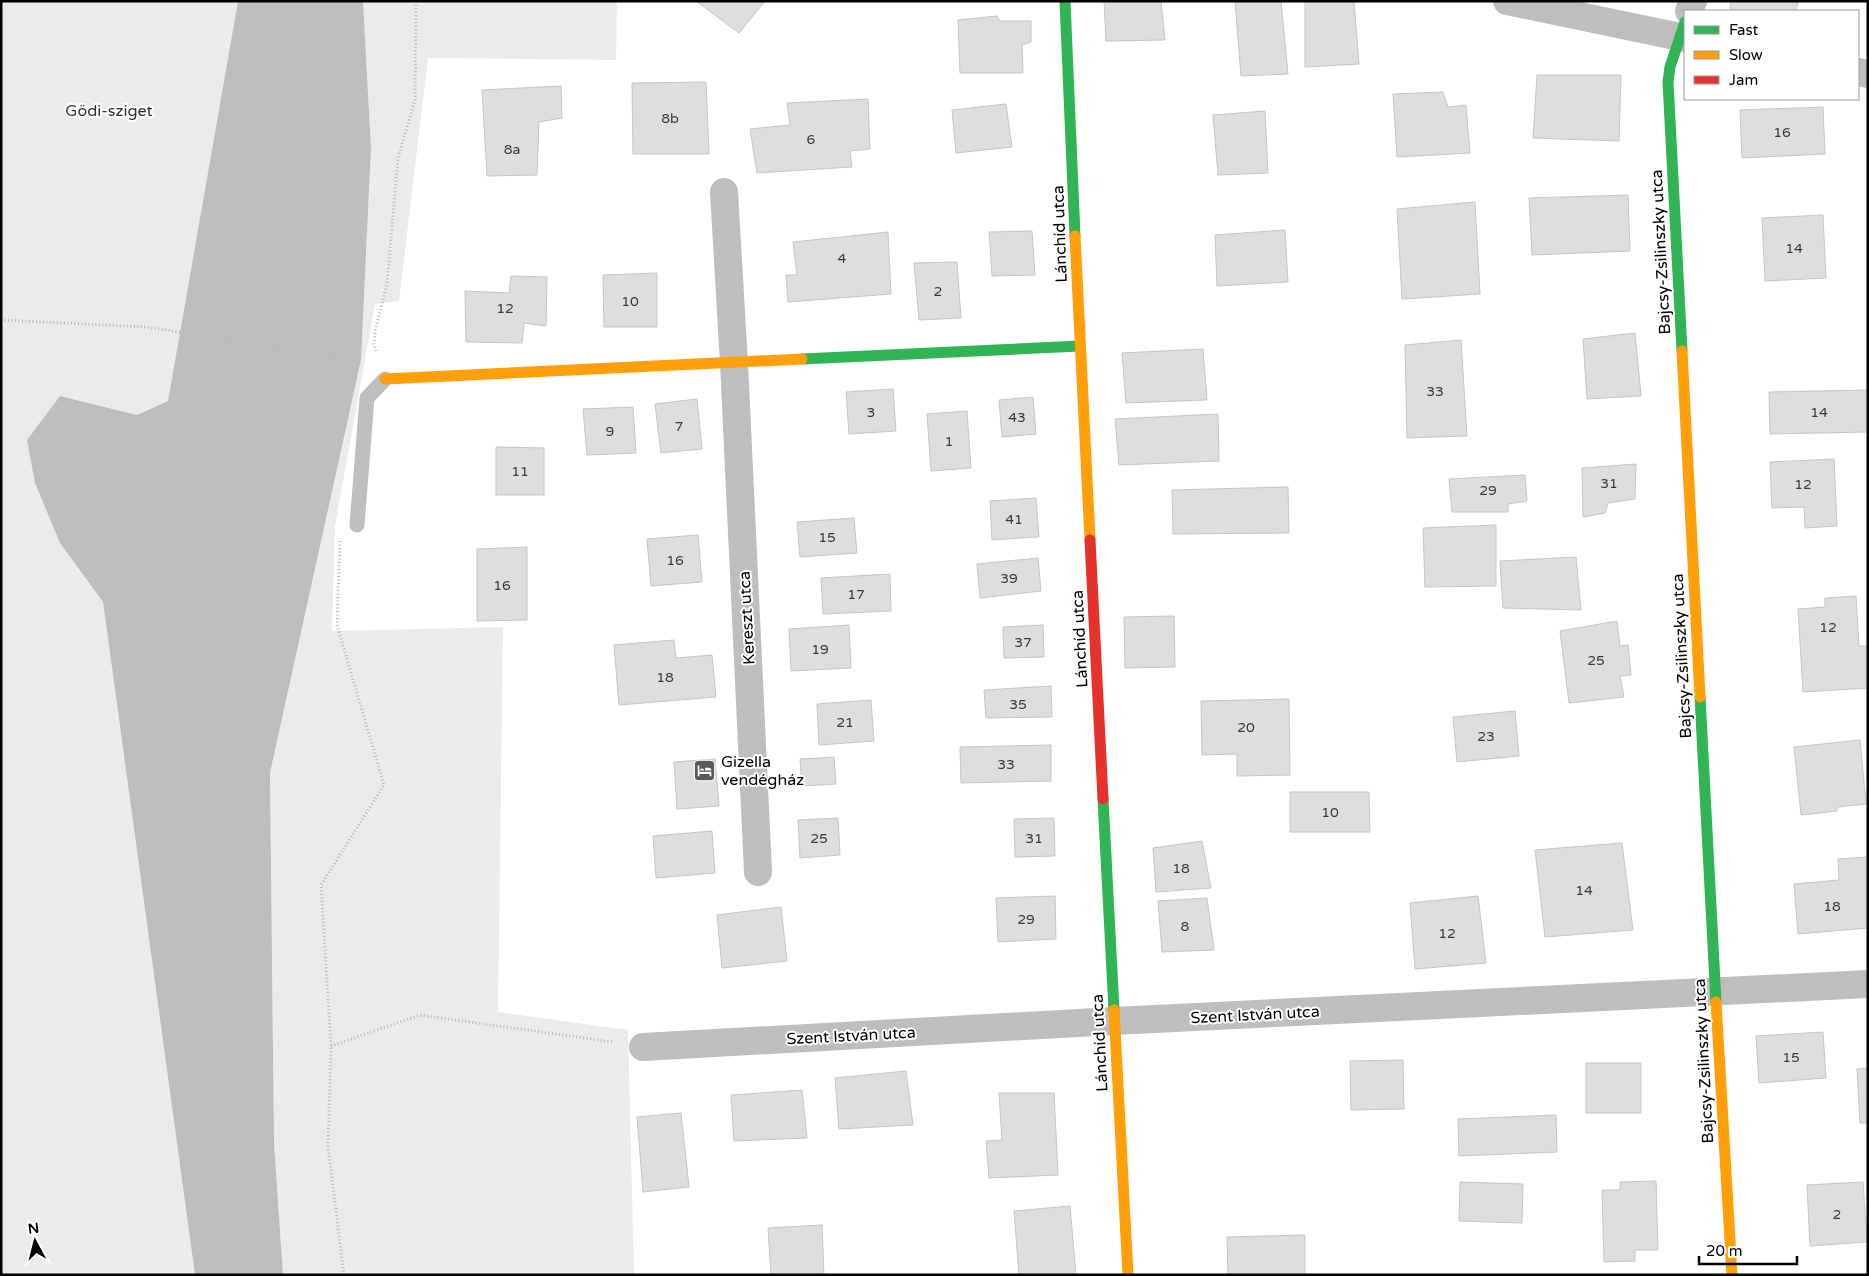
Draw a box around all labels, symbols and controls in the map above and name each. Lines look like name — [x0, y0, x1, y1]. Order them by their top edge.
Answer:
legend — [1684, 10, 1859, 100]
text: Fast — [1729, 21, 1759, 39]
text: Slow — [1729, 46, 1763, 64]
text: Jam — [1729, 71, 1758, 89]
park label: Gödi-sziget — [65, 101, 153, 121]
house number: 8b — [661, 110, 679, 127]
house number: 16 — [1773, 124, 1791, 141]
house number: 6 — [807, 131, 816, 148]
house number: 8a — [504, 141, 520, 158]
street label: Bajcsy-Zsilinszky utca — [1647, 169, 1675, 335]
street label: Lánchíd utca — [1048, 185, 1072, 283]
house number: 14 — [1785, 240, 1803, 257]
house number: 4 — [838, 250, 847, 267]
house number: 2 — [934, 283, 942, 300]
house number: 10 — [621, 293, 639, 310]
house number: 12 — [496, 300, 514, 317]
house number: 33 — [1426, 383, 1444, 400]
house number: 3 — [867, 404, 875, 421]
house number: 14 — [1810, 404, 1828, 421]
house number: 43 — [1008, 409, 1026, 426]
house number: 7 — [675, 418, 683, 435]
house number: 9 — [606, 423, 614, 440]
house number: 1 — [945, 433, 953, 450]
house number: 11 — [511, 463, 529, 480]
house number: 31 — [1600, 475, 1618, 492]
house number: 12 — [1794, 476, 1812, 493]
house number: 29 — [1479, 482, 1497, 499]
house number: 41 — [1005, 511, 1023, 528]
house number: 15 — [818, 529, 836, 546]
house number: 16 — [666, 552, 684, 569]
house number: 39 — [1000, 570, 1018, 587]
street label: Kereszt utca — [735, 571, 759, 665]
street label: Bajcsy-Zsilinszky utca — [1668, 573, 1696, 739]
house number: 16 — [493, 577, 511, 594]
house number: 17 — [847, 586, 865, 603]
street label: Lánchíd utca — [1067, 590, 1093, 688]
house number: 12 — [1819, 619, 1837, 636]
house number: 37 — [1014, 634, 1032, 651]
house number: 19 — [811, 641, 829, 658]
house number: 25 — [1587, 652, 1605, 669]
house number: 18 — [656, 669, 674, 686]
house number: 35 — [1009, 696, 1027, 713]
house number: 21 — [836, 714, 854, 731]
house number: 20 — [1237, 719, 1255, 736]
house number: 23 — [1477, 728, 1495, 745]
place label: Gizella vendégház — [721, 752, 804, 790]
house number: 33 — [997, 756, 1015, 773]
hotel icon: Gizella vendégház — [693, 758, 717, 782]
house number: 10 — [1321, 804, 1339, 821]
house number: 25 — [810, 830, 828, 847]
house number: 31 — [1025, 830, 1043, 847]
house number: 18 — [1172, 860, 1190, 877]
house number: 14 — [1575, 882, 1593, 899]
house number: 18 — [1823, 898, 1841, 915]
house number: 29 — [1017, 911, 1035, 928]
house number: 8 — [1181, 918, 1190, 935]
house number: 12 — [1438, 925, 1456, 942]
street label: Bajcsy-Zsilinszky utca — [1690, 978, 1718, 1144]
street label: Lánchíd utca — [1087, 994, 1113, 1092]
street label: Szent István utca — [1190, 1002, 1320, 1028]
street label: Szent István utca — [786, 1023, 916, 1049]
house number: 15 — [1782, 1049, 1800, 1066]
house number: 2 — [1833, 1206, 1841, 1223]
north arrow — [10, 1216, 60, 1266]
text: N — [27, 1219, 40, 1238]
scale bar — [1699, 1234, 1796, 1266]
text: 20 m — [1706, 1242, 1743, 1260]

